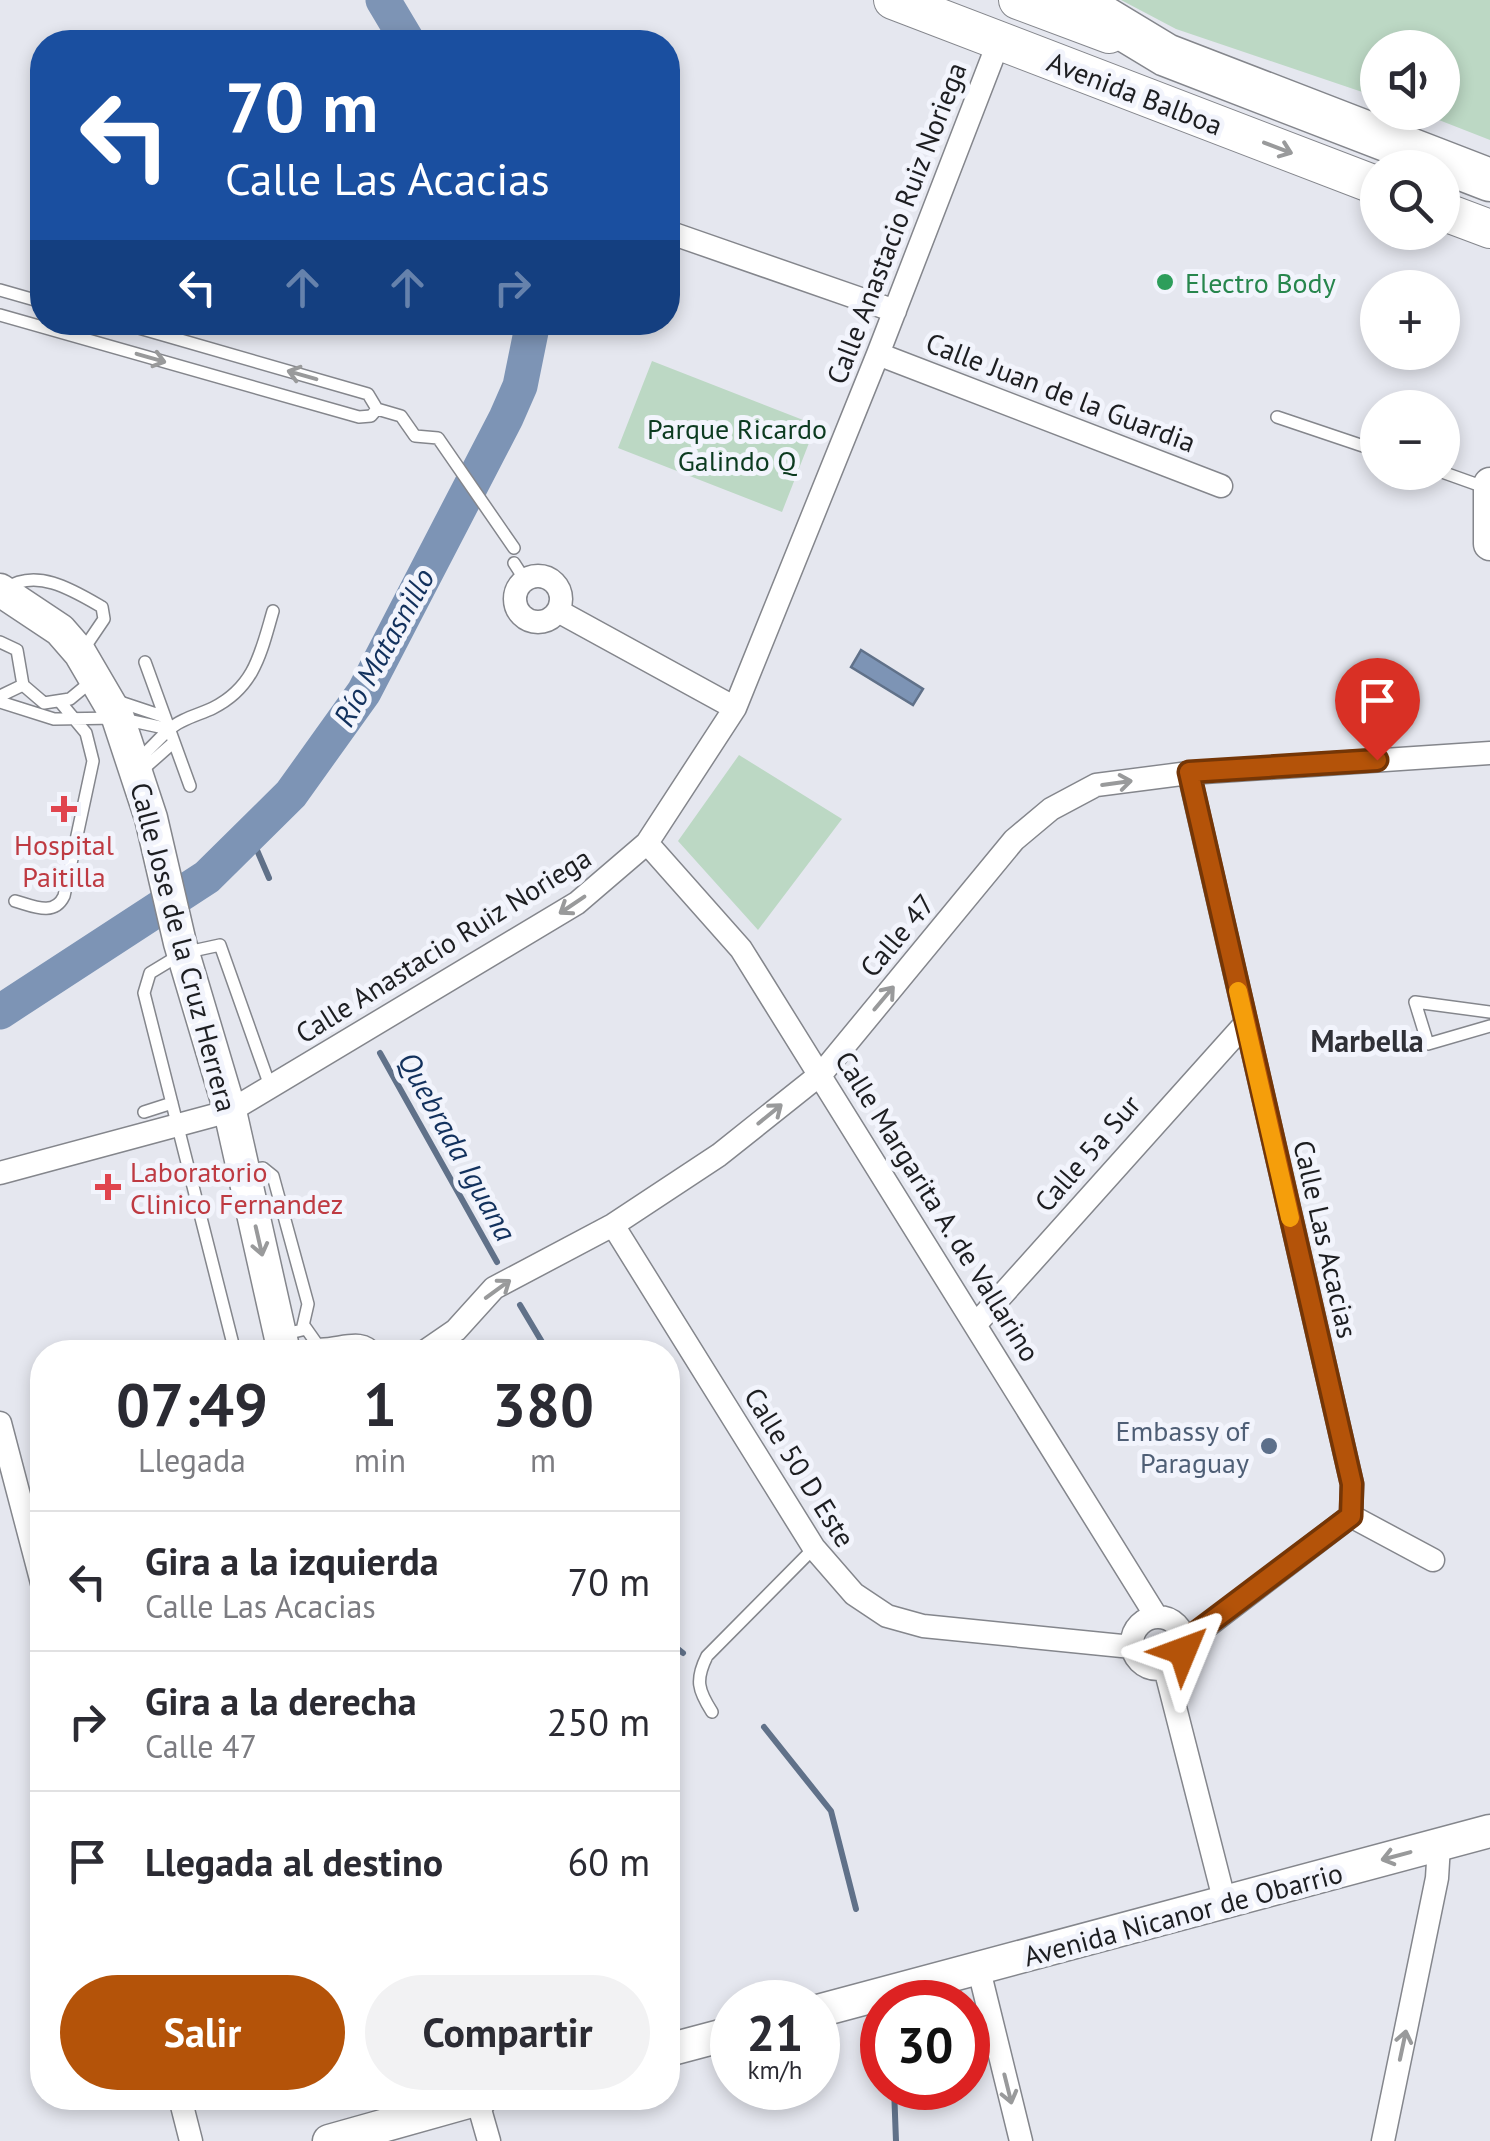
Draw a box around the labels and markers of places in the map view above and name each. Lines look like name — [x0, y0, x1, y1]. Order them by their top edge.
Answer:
place label: Electro Body — [1185, 264, 1336, 301]
marker: Electro Body — [1154, 271, 1176, 293]
pin — [1335, 658, 1420, 761]
marker: Hospital Paitilla — [51, 796, 77, 822]
place label: Hospital Paitilla — [14, 826, 114, 895]
place label: Laboratorio Clinico Fernandez — [130, 1153, 343, 1222]
marker: Laboratorio Clinico Fernandez — [95, 1174, 121, 1200]
place label: Embassy of Paraguay — [1116, 1412, 1250, 1481]
marker: Embassy of Paraguay — [1258, 1435, 1280, 1457]

